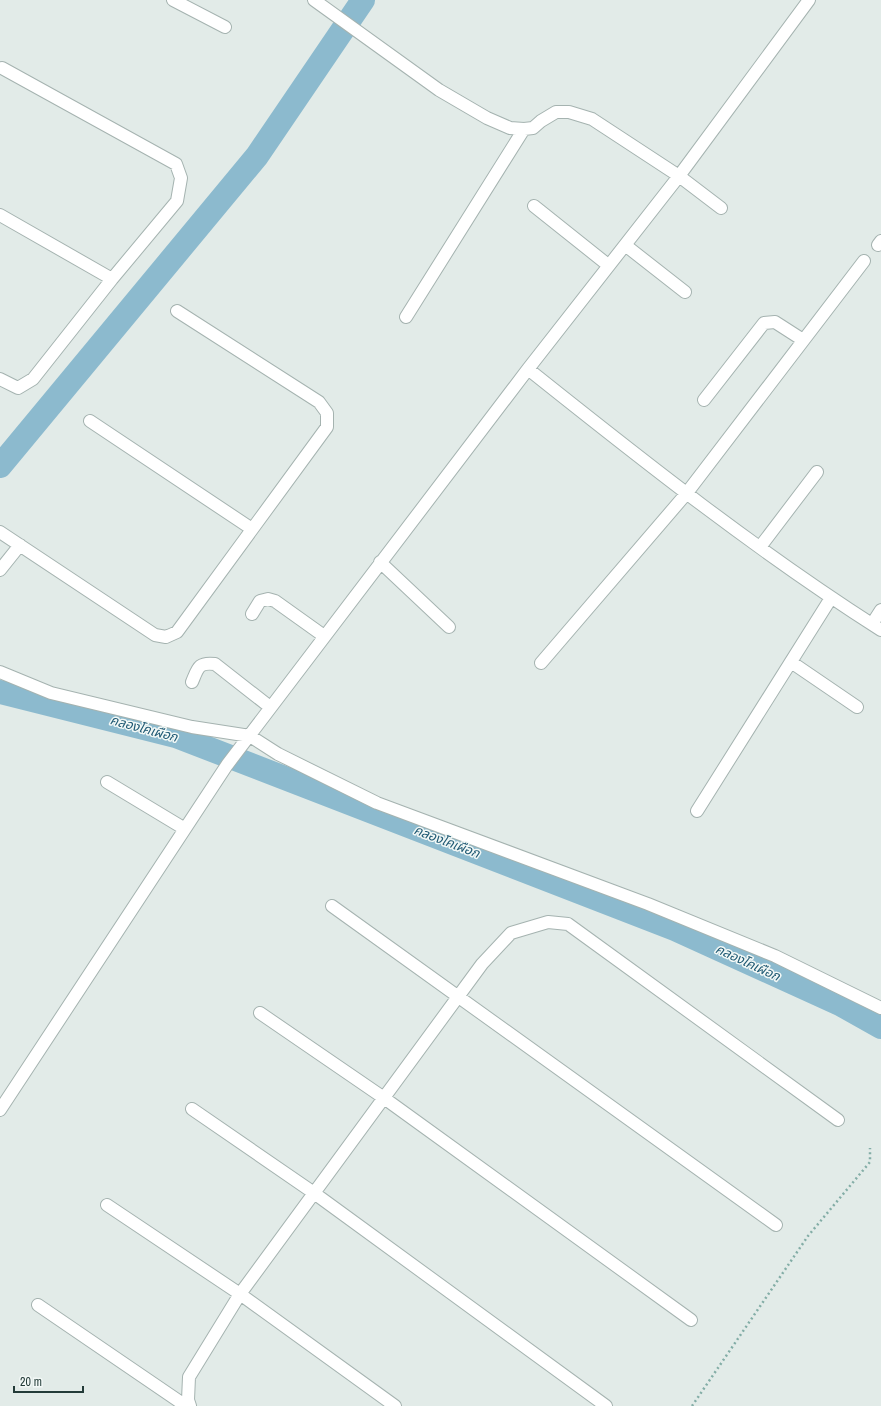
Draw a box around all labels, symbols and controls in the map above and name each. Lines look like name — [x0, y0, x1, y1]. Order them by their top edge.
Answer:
water label: คลองโคเผือก — [108, 711, 181, 746]
water label: คลองโคเผือก — [411, 821, 483, 862]
water label: คลองโคเผือก — [713, 940, 784, 985]
scale bar — [14, 1368, 83, 1394]
text: 20 m — [20, 1374, 42, 1390]

